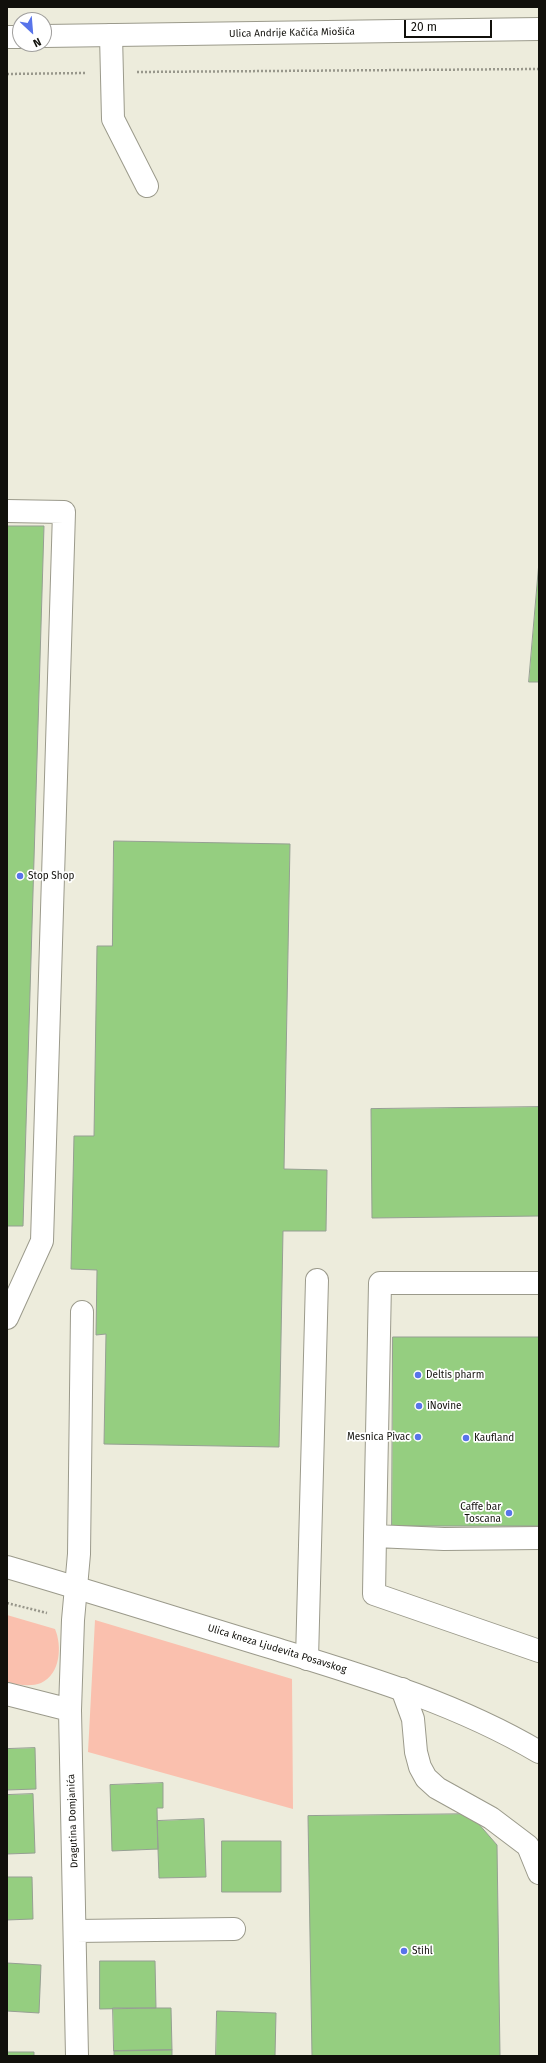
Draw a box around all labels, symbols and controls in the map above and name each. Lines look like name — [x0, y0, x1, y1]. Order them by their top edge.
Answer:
north arrow — [12, 12, 52, 52]
scale bar — [406, 12, 494, 38]
text: 20 m — [411, 20, 437, 34]
street label: Ulica Andrije Kačića Miošića — [229, 26, 355, 40]
text: N — [31, 35, 43, 50]
place label: Stop Shop — [28, 870, 74, 882]
marker: Stop Shop — [15, 871, 25, 881]
place label: Deltis pharm — [426, 1369, 484, 1381]
marker: Deltis pharm — [413, 1370, 423, 1380]
place label: iNovine — [427, 1400, 461, 1412]
marker: iNovine — [414, 1401, 424, 1411]
place label: Mesnica Pivac — [347, 1431, 410, 1443]
marker: Mesnica Pivac — [413, 1432, 423, 1442]
place label: Kaufland — [474, 1432, 514, 1444]
marker: Kaufland — [461, 1433, 471, 1443]
place label: Caffe bar Toscana — [460, 1501, 501, 1524]
marker: Caffe bar Toscana — [504, 1508, 514, 1518]
street label: Ulica kneza Ljudevita Posavskog — [206, 1622, 348, 1676]
street label: Dragutina Domjanića — [65, 1774, 81, 1868]
place label: Stihl — [412, 1945, 433, 1957]
marker: Stihl — [399, 1946, 409, 1956]

